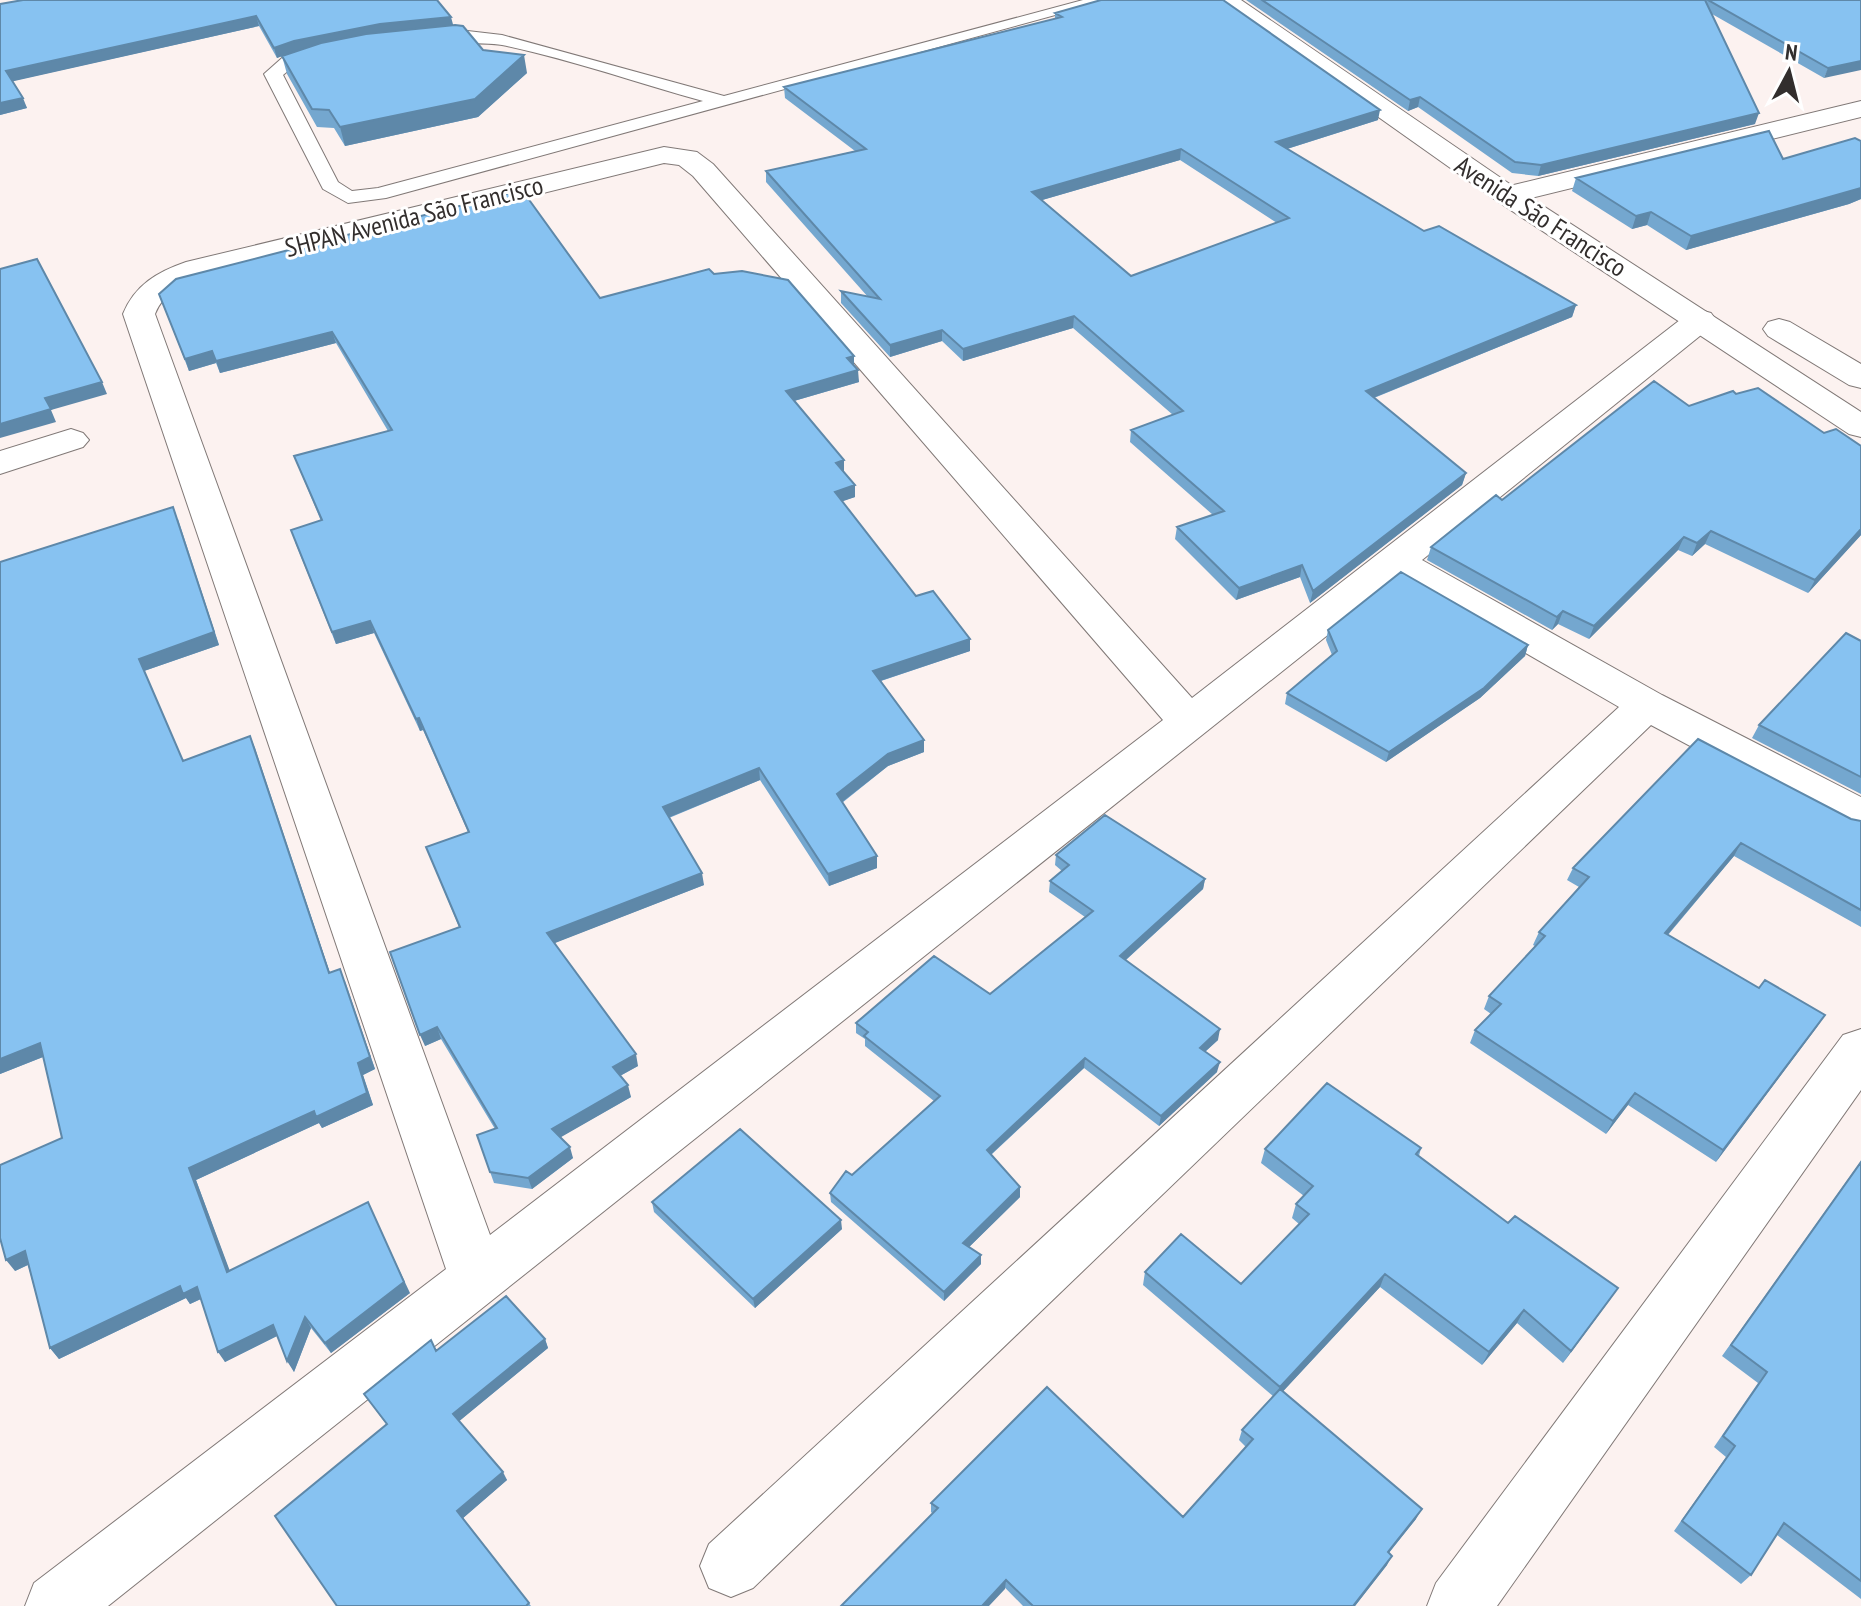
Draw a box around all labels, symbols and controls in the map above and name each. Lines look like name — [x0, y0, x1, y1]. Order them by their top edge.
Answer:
north arrow — [1749, 32, 1829, 112]
text: N — [1784, 38, 1799, 67]
street label: Avenida São Francisco — [1449, 148, 1633, 284]
street label: SHPAN Avenida São Francisco — [282, 168, 546, 264]

